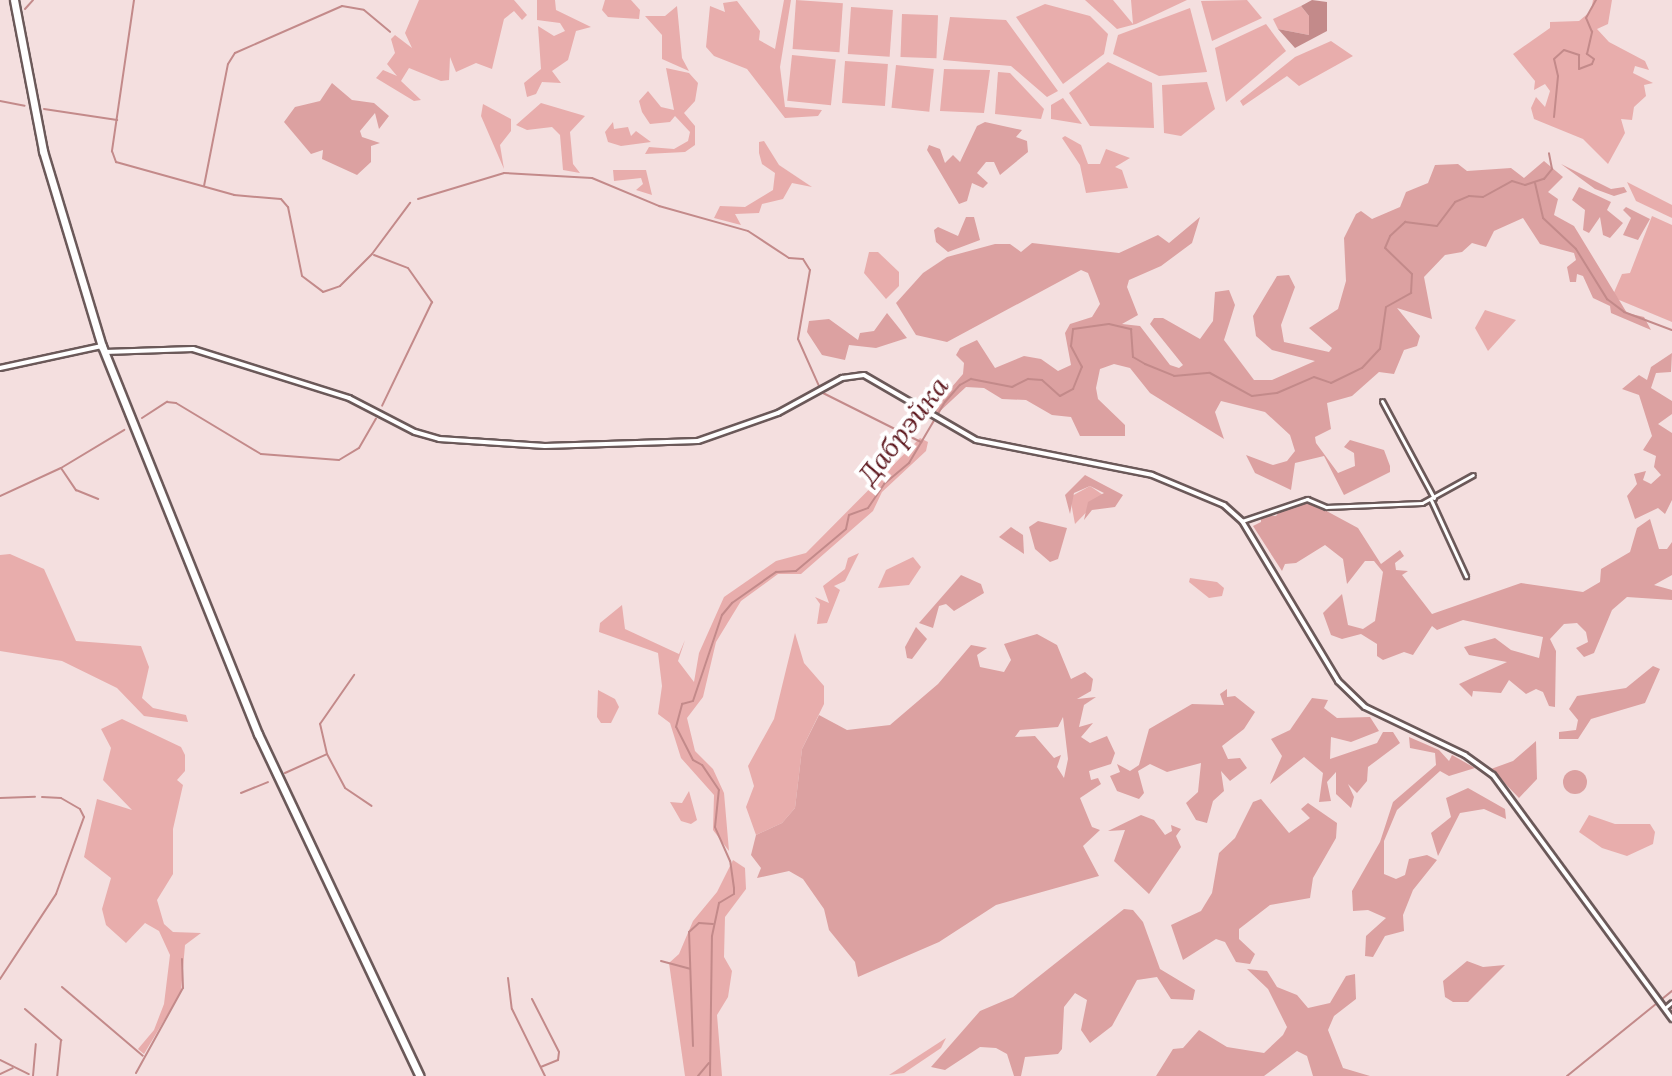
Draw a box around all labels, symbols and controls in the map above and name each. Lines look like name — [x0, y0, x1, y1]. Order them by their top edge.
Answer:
water label: Дабрэйка — [851, 369, 955, 491]

